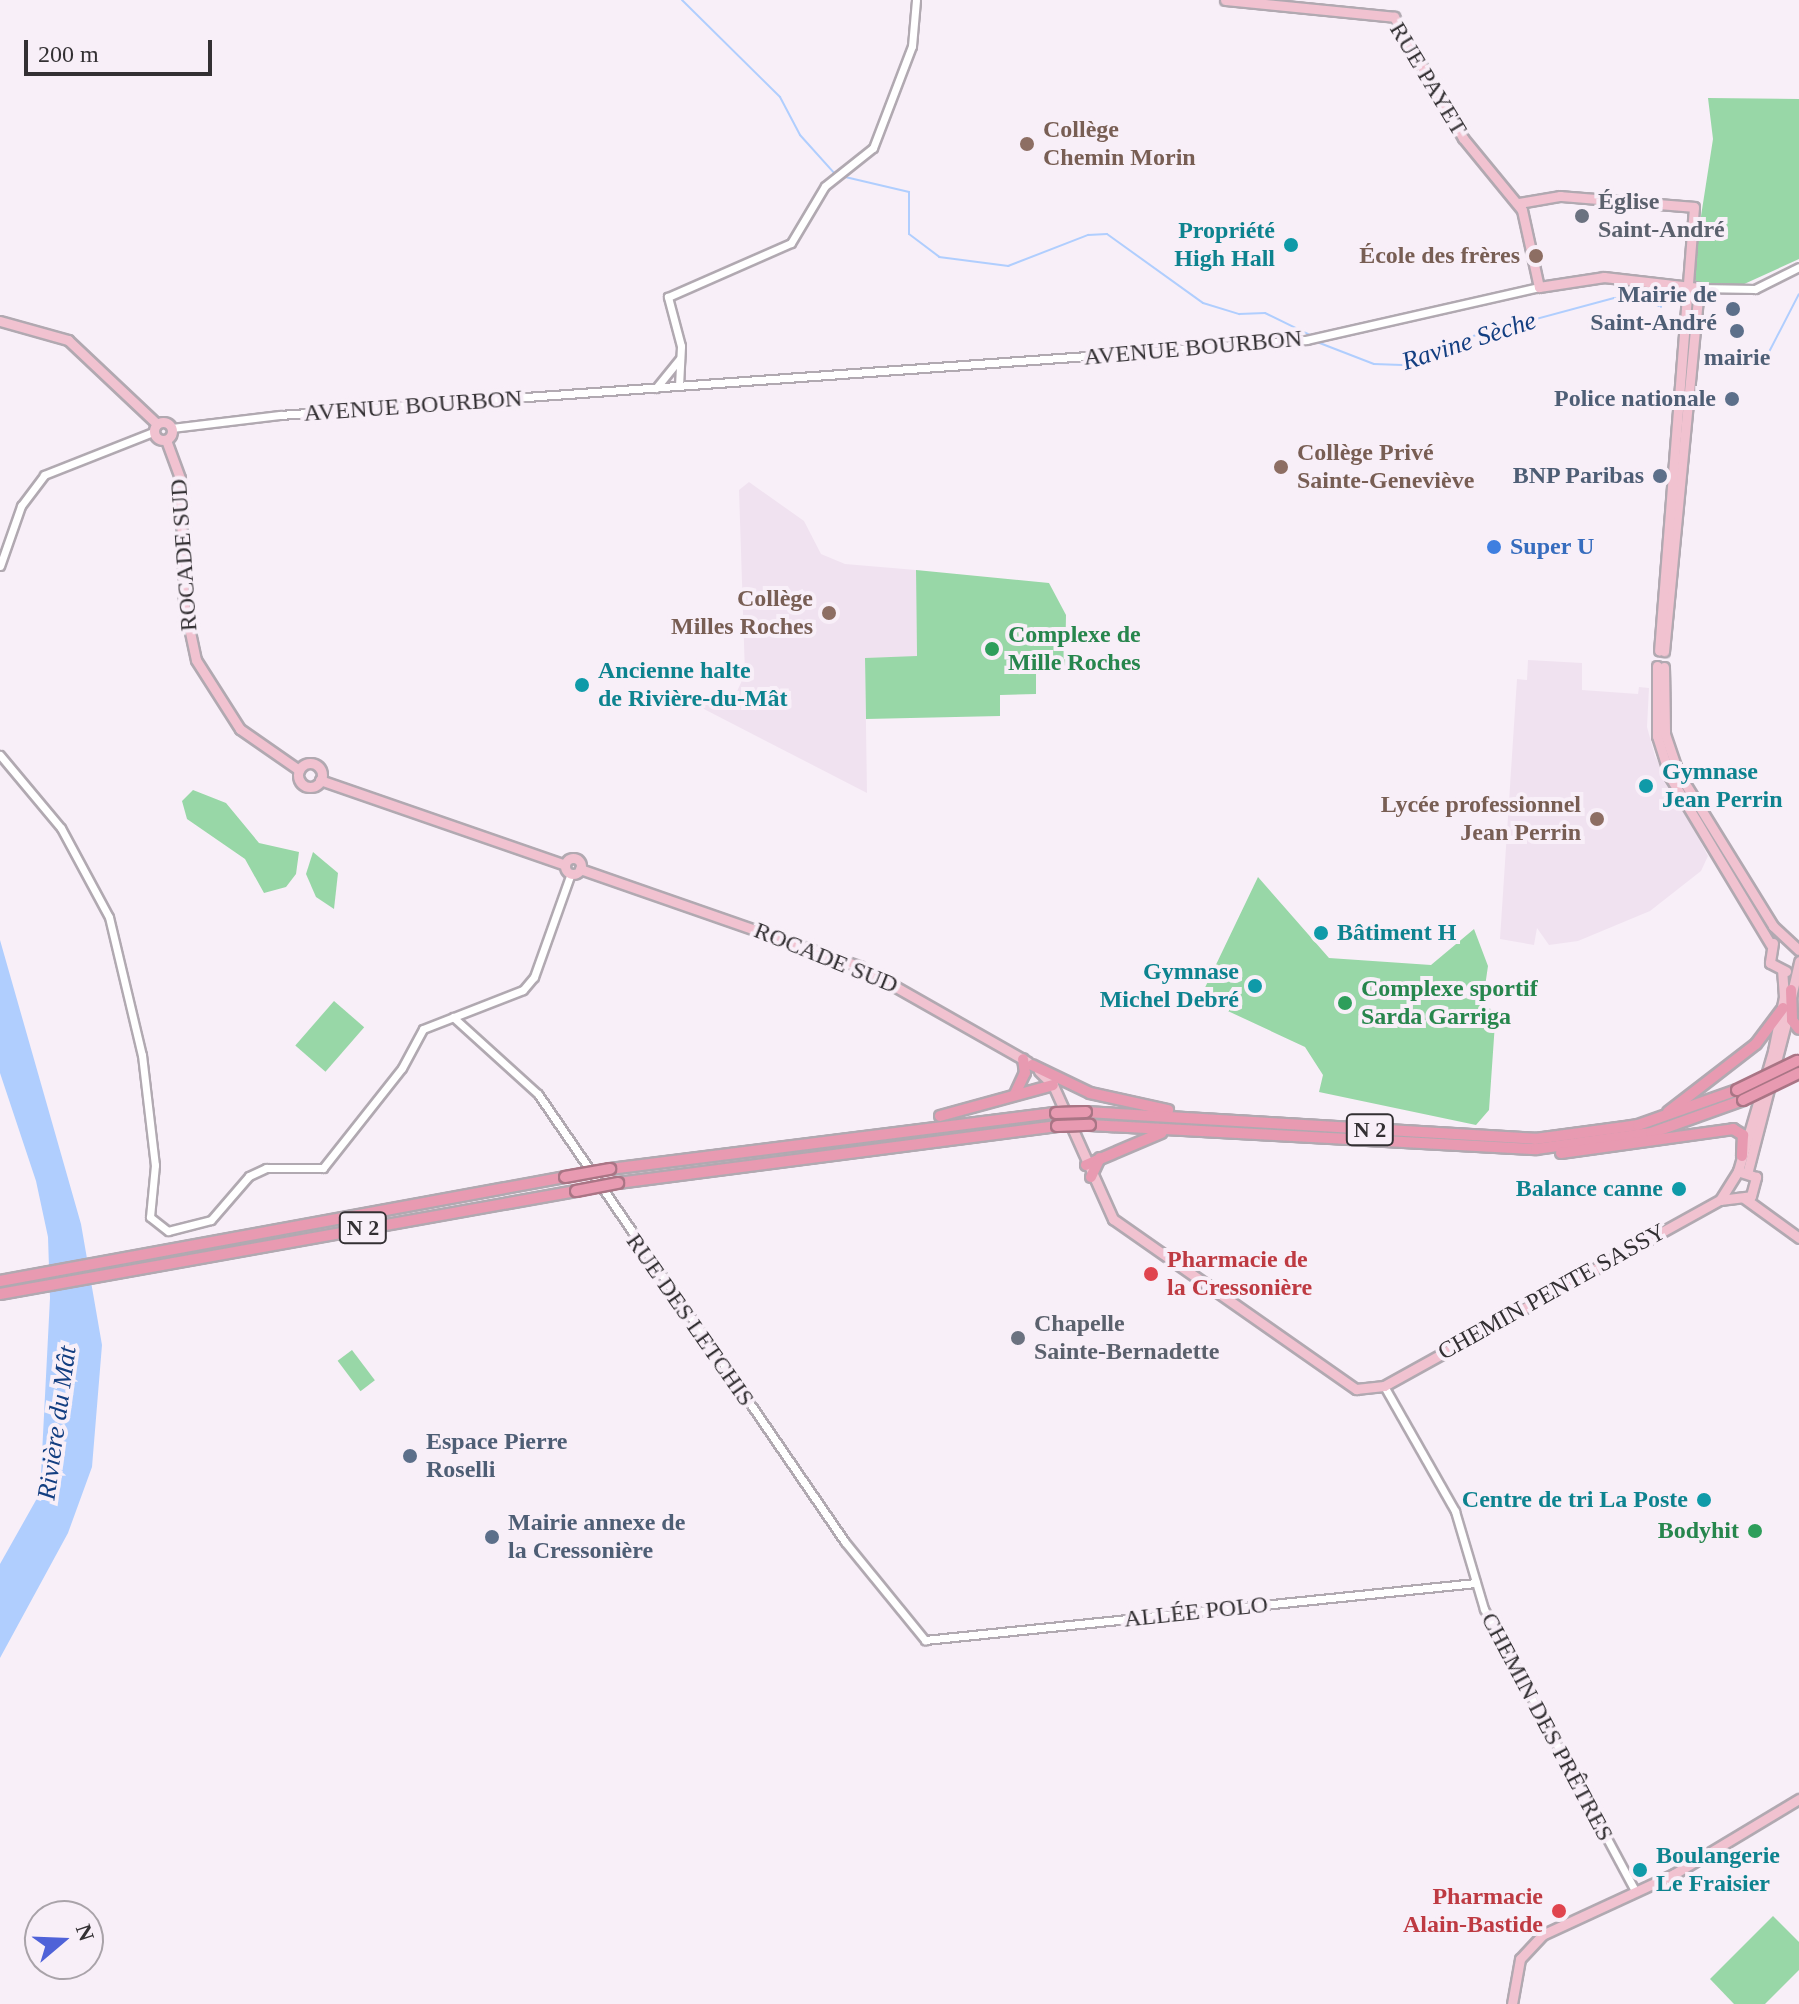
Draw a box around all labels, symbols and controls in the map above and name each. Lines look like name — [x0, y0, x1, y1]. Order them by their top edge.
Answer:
street label: RUE PAYET — [1383, 17, 1473, 141]
scale bar — [28, 24, 216, 74]
text: 200 m — [38, 41, 99, 67]
place label: Collège Chemin Morin — [1043, 116, 1196, 172]
marker: Collège Chemin Morin — [1018, 135, 1036, 153]
place label: Église Saint-André — [1598, 188, 1725, 244]
marker: Église Saint-André — [1573, 207, 1591, 225]
place label: Propriété High Hall — [1174, 217, 1275, 273]
marker: Propriété High Hall — [1282, 236, 1300, 254]
place label: École des frères — [1359, 242, 1520, 270]
marker: École des frères — [1527, 247, 1545, 265]
place label: Mairie de Saint-André — [1590, 281, 1717, 337]
marker: Mairie de Saint-André — [1724, 300, 1742, 318]
water label: Ravine Sèche — [1398, 305, 1540, 377]
marker: mairie — [1728, 322, 1746, 340]
street label: AVENUE BOURBON — [1083, 324, 1303, 372]
place label: mairie — [1704, 344, 1770, 372]
street label: AVENUE BOURBON — [303, 384, 523, 428]
place label: Police nationale — [1554, 385, 1716, 413]
marker: Police nationale — [1723, 390, 1741, 408]
place label: Collège Privé Sainte-Geneviève — [1297, 439, 1474, 495]
marker: Collège Privé Sainte-Geneviève — [1272, 458, 1290, 476]
place label: BNP Paribas — [1511, 462, 1644, 490]
marker: BNP Paribas — [1651, 467, 1669, 485]
street label: ROCADE SUD — [164, 478, 204, 632]
place label: Super U — [1510, 533, 1595, 561]
marker: Super U — [1485, 538, 1503, 556]
place label: Collège Milles Roches — [671, 585, 813, 641]
marker: Collège Milles Roches — [820, 604, 838, 622]
place label: Complexe de Mille Roches — [1008, 621, 1141, 677]
marker: Complexe de Mille Roches — [983, 640, 1001, 658]
place label: Ancienne halte de Rivière-du-Mât — [598, 657, 788, 713]
marker: Ancienne halte de Rivière-du-Mât — [573, 676, 591, 694]
place label: Gymnase Jean Perrin — [1662, 758, 1783, 814]
marker: Gymnase Jean Perrin — [1637, 777, 1655, 795]
place label: Lycée professionnel Jean Perrin — [1381, 791, 1581, 847]
marker: Lycée professionnel Jean Perrin — [1588, 810, 1606, 828]
street label: ROCADE SUD — [750, 916, 902, 1000]
place label: Bâtiment H — [1337, 919, 1456, 947]
marker: Bâtiment H — [1312, 924, 1330, 942]
place label: Gymnase Michel Debré — [1100, 958, 1239, 1014]
place label: Complexe sportif Sarda Garriga — [1361, 975, 1538, 1031]
marker: Gymnase Michel Debré — [1246, 977, 1264, 995]
marker: Complexe sportif Sarda Garriga — [1336, 994, 1354, 1012]
road number: N 2 — [1344, 1112, 1396, 1148]
place label: Balance canne — [1516, 1175, 1663, 1203]
marker: Balance canne — [1670, 1180, 1688, 1198]
road number: N 2 — [337, 1210, 389, 1246]
street label: CHEMIN PENTE SASSY — [1433, 1217, 1671, 1367]
street label: RUE DES LETCHIS — [620, 1228, 760, 1412]
place label: Pharmacie de la Cressonière — [1167, 1246, 1312, 1302]
marker: Pharmacie de la Cressonière — [1142, 1265, 1160, 1283]
place label: Chapelle Sainte-Bernadette — [1034, 1310, 1219, 1366]
marker: Chapelle Sainte-Bernadette — [1009, 1329, 1027, 1347]
water label: Rivière du Mât — [31, 1344, 83, 1502]
place label: Espace Pierre Roselli — [426, 1428, 568, 1484]
marker: Espace Pierre Roselli — [401, 1447, 419, 1465]
place label: Centre de tri La Poste — [1462, 1486, 1688, 1514]
marker: Centre de tri La Poste — [1695, 1491, 1713, 1509]
place label: Mairie annexe de la Cressonière — [508, 1509, 685, 1565]
place label: Bodyhit — [1658, 1517, 1739, 1545]
marker: Bodyhit — [1746, 1522, 1764, 1540]
marker: Mairie annexe de la Cressonière — [483, 1528, 501, 1546]
street label: ALLÉE POLO — [1123, 1590, 1269, 1634]
street label: CHEMIN DES PRÊTRES — [1474, 1608, 1620, 1846]
place label: Boulangerie Le Fraisier — [1656, 1842, 1780, 1898]
marker: Boulangerie Le Fraisier — [1631, 1861, 1649, 1879]
place label: Pharmacie Alain-Bastide — [1403, 1883, 1543, 1939]
north arrow — [24, 1900, 104, 1980]
marker: Pharmacie Alain-Bastide — [1550, 1902, 1568, 1920]
text: N — [71, 1921, 100, 1944]

